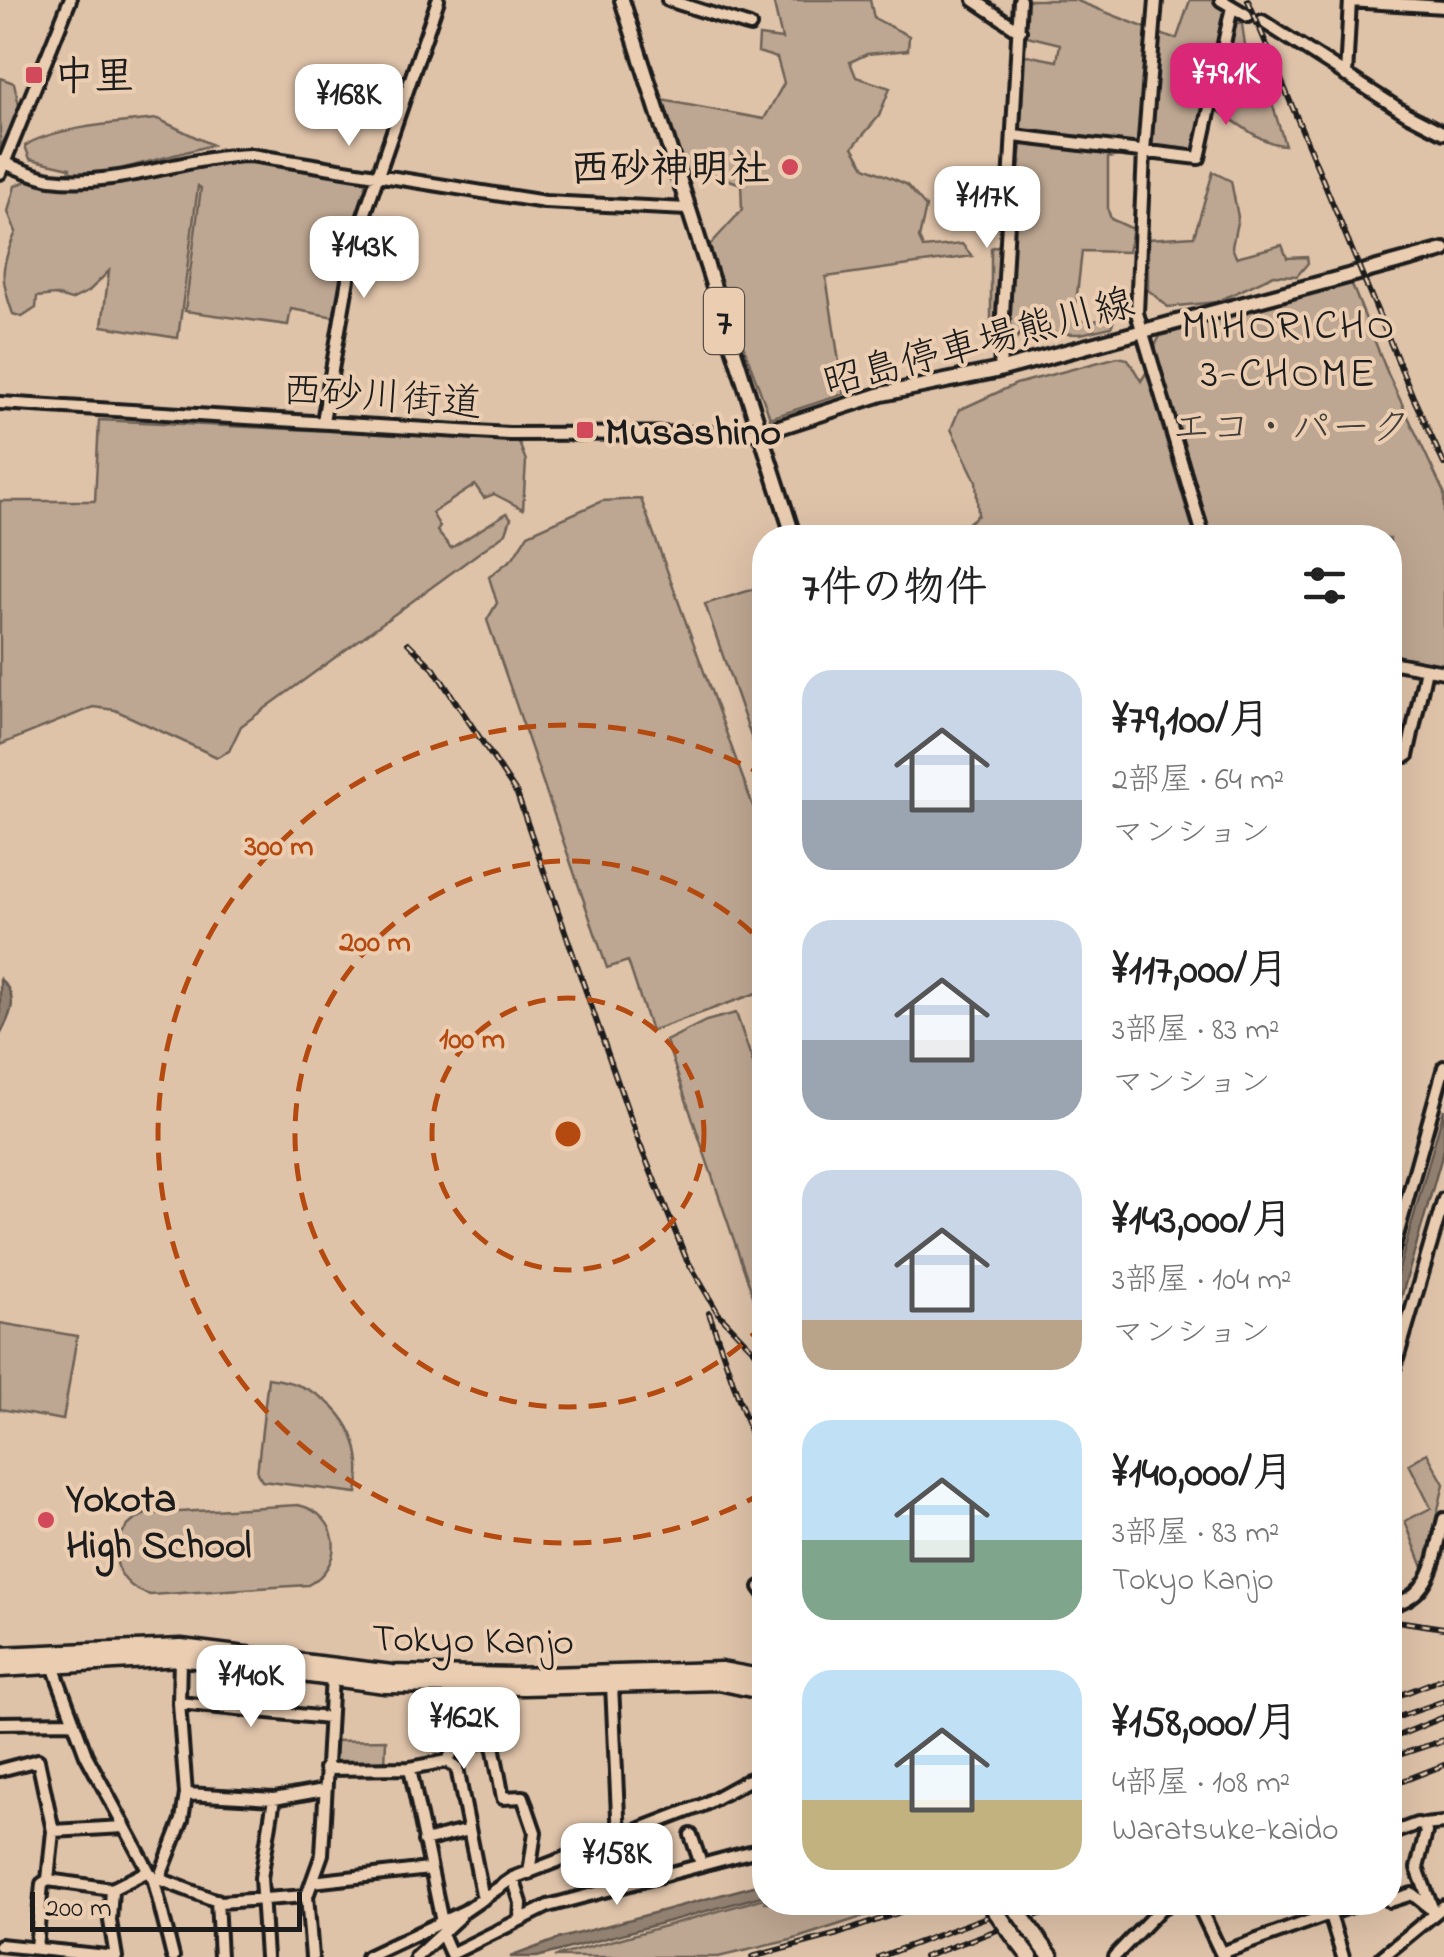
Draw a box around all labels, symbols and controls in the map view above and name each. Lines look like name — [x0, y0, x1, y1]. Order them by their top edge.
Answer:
pin: ¥79.1K — [1145, 43, 1307, 128]
place label: 中里 — [54, 50, 134, 109]
text: ¥79.1K — [1192, 52, 1260, 99]
marker: 中里 — [23, 64, 45, 86]
pin: ¥168K — [279, 64, 419, 149]
text: ¥168K — [317, 73, 381, 120]
place label: 西砂神明社 — [570, 142, 770, 201]
marker: 西砂神明社 — [779, 156, 801, 178]
pin: ¥117K — [917, 166, 1057, 251]
text: ¥117K — [956, 175, 1018, 222]
pin: ¥143K — [294, 216, 434, 301]
text: ¥143K — [332, 225, 396, 272]
street label: 昭島停車場熊川線 — [817, 275, 1141, 415]
road number: 7 — [704, 288, 744, 354]
district label: MIHORICHO 3-CHOME — [1181, 297, 1397, 406]
street label: 西砂川街道 — [280, 363, 484, 436]
park label: エコ・パーク — [1171, 401, 1411, 460]
place label: Musashino — [605, 405, 781, 464]
marker: Musashino — [574, 419, 596, 441]
icon: filters — [1297, 558, 1352, 613]
text: 7件の物件 — [802, 559, 987, 620]
text: ¥79,100/月 — [1112, 691, 1270, 752]
icon: home — [882, 710, 1002, 830]
text: 2部屋 · 64 m² — [1112, 758, 1284, 805]
text: マンション — [1112, 811, 1271, 858]
text: 300 m — [243, 826, 314, 870]
text: 200 m — [338, 922, 411, 966]
text: ¥117,000/月 — [1112, 941, 1289, 1002]
icon: home — [882, 960, 1002, 1080]
text: 3部屋 · 83 m² — [1112, 1008, 1280, 1055]
text: 100 m — [439, 1019, 505, 1063]
text: マンション — [1112, 1061, 1271, 1108]
centre of rings — [550, 1116, 586, 1152]
text: ¥143,000/月 — [1112, 1191, 1293, 1252]
icon: home — [882, 1210, 1002, 1330]
text: 3部屋 · 104 m² — [1112, 1258, 1292, 1305]
text: マンション — [1112, 1311, 1271, 1358]
text: ¥140,000/月 — [1112, 1444, 1294, 1505]
icon: home — [882, 1460, 1002, 1580]
place label: Yokota High School — [65, 1472, 251, 1577]
marker: Yokota High School — [35, 1509, 57, 1531]
text: 3部屋 · 83 m² — [1112, 1511, 1280, 1558]
text: Tokyo Kanjo — [1112, 1558, 1274, 1605]
street label: Tokyo Kanjo — [371, 1611, 575, 1674]
pin: ¥140K — [181, 1645, 321, 1730]
text: ¥140K — [218, 1654, 284, 1701]
pin: ¥162K — [394, 1687, 534, 1772]
text: ¥158,000/月 — [1112, 1694, 1298, 1755]
text: ¥162K — [430, 1696, 498, 1743]
icon: home — [882, 1710, 1002, 1830]
text: 4部屋 · 108 m² — [1112, 1761, 1290, 1808]
text: Waratsuke-kaido — [1112, 1808, 1339, 1855]
pin: ¥158K — [547, 1823, 687, 1908]
text: ¥158K — [583, 1832, 651, 1879]
scale bar — [30, 1887, 302, 1932]
text: 200 m — [45, 1889, 112, 1930]

